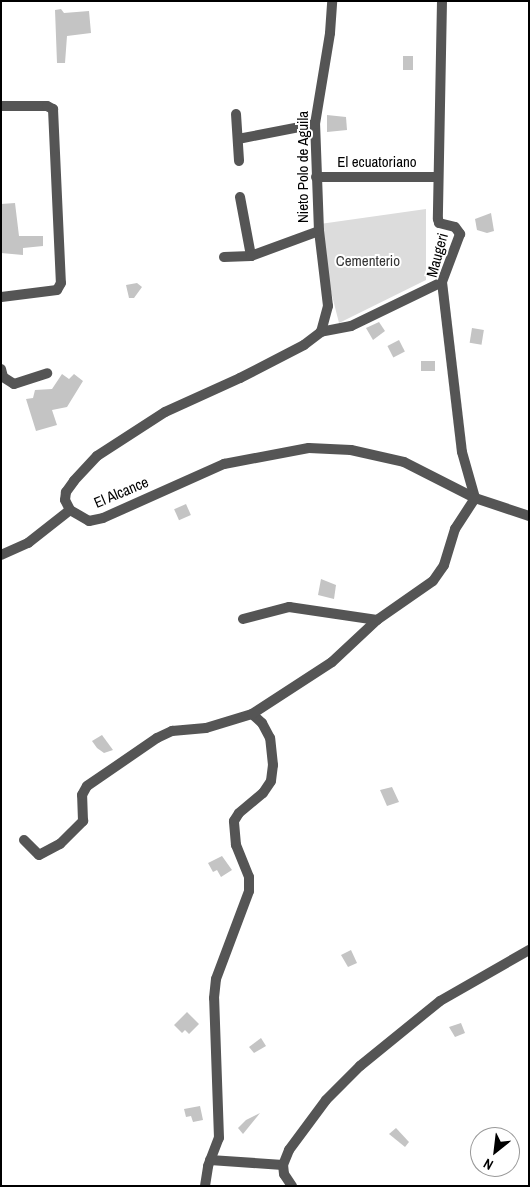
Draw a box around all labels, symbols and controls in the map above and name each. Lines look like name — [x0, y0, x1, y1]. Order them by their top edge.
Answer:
street label: Nieto Polo de Aguila — [294, 111, 312, 223]
street label: El ecuatoriano — [337, 153, 417, 171]
street label: Maugeri — [422, 231, 452, 279]
park label: Cementerio — [336, 252, 400, 270]
street label: El Alcance — [91, 472, 151, 512]
north arrow — [470, 1127, 520, 1177]
text: N — [480, 1154, 496, 1174]

